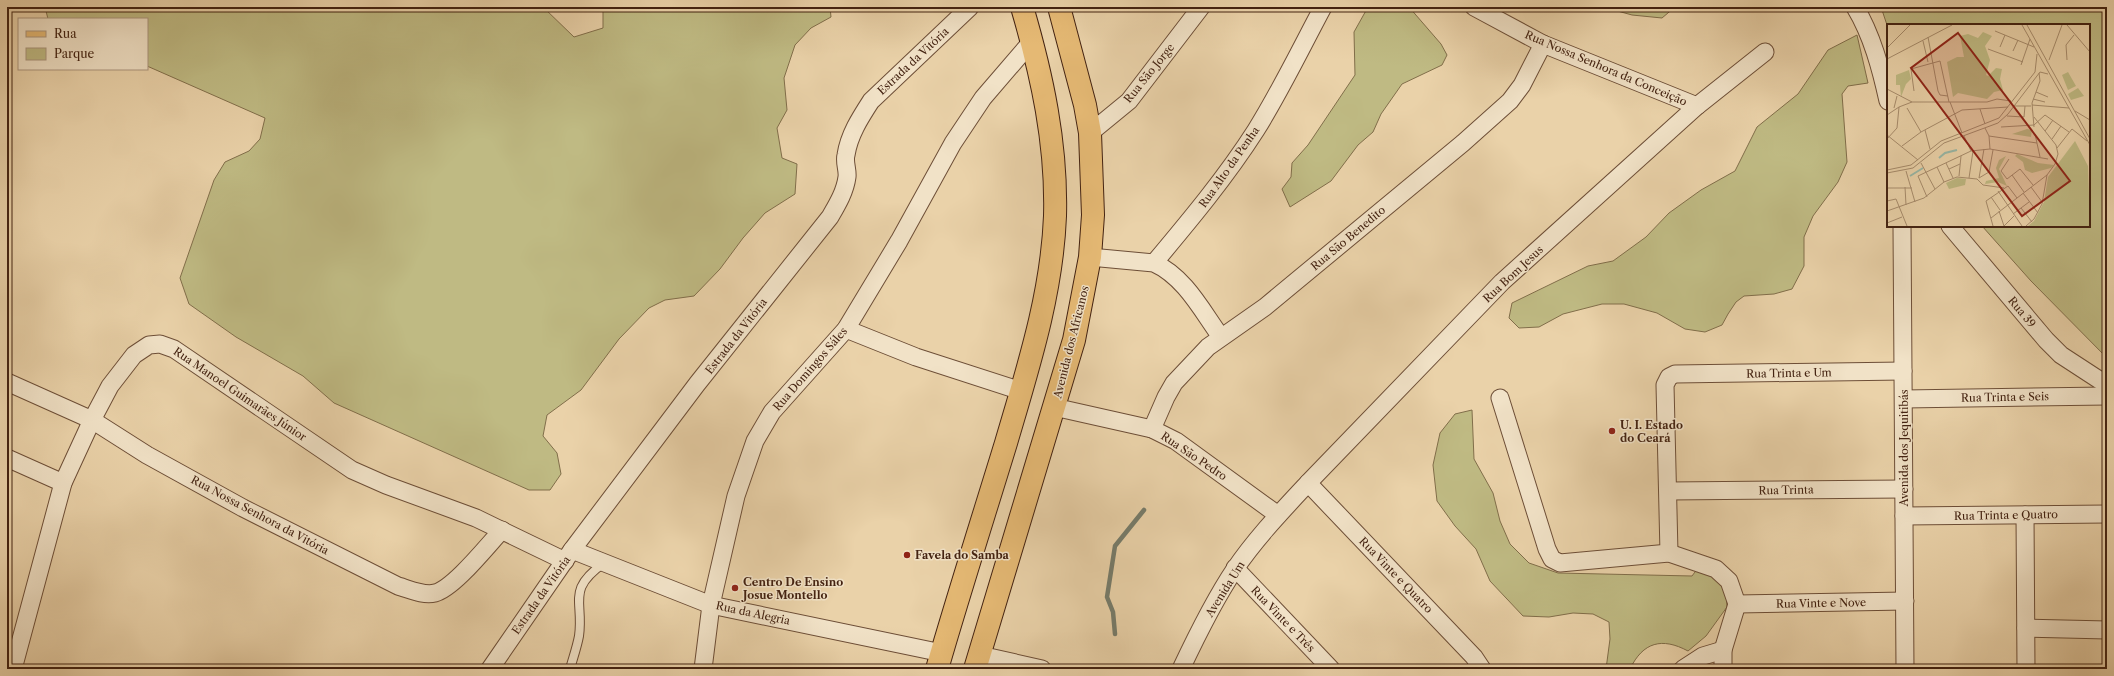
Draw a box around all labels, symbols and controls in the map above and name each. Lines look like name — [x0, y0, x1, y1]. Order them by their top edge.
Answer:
legend — [18, 18, 148, 70]
street label: Estrada da Vitória — [874, 24, 952, 98]
inset map — [1887, 24, 2090, 227]
text: Rua — [54, 26, 77, 41]
street label: Rua Nossa Senhora da Conceição — [1523, 27, 1689, 109]
street label: Rua São Jorge — [1121, 40, 1177, 106]
text: Parque — [54, 46, 95, 61]
street label: Rua Alto da Penha — [1196, 124, 1262, 210]
street label: Rua São Benedito — [1308, 203, 1388, 273]
street label: Rua Bom Jesus — [1480, 242, 1546, 305]
street label: Avenida dos Africanos — [1050, 284, 1092, 401]
street label: Rua 39 — [2005, 294, 2039, 330]
street label: Estrada da Vitória — [702, 295, 770, 377]
street label: Rua Domingos Sáles — [770, 324, 850, 414]
street label: Rua Manoel Guimarães Júnior — [171, 344, 310, 444]
street label: Rua Trinta e Um — [1746, 365, 1833, 381]
street label: Avenida dos Jequitibás — [1897, 389, 1911, 508]
street label: Rua Trinta e Seis — [1961, 389, 2049, 405]
place label: U. I. Estado do Ceará — [1620, 418, 1683, 445]
marker: U. I. Estado do Ceará — [1607, 426, 1617, 436]
street label: Rua São Pedro — [1158, 429, 1230, 483]
street label: Rua Nossa Senhora da Vitória — [189, 473, 332, 557]
street label: Rua Trinta — [1758, 483, 1814, 497]
street label: Rua Trinta e Quatro — [1954, 507, 2058, 523]
street label: Rua Vinte e Quatro — [1356, 534, 1436, 616]
place label: Favela do Samba — [915, 548, 1010, 562]
marker: Favela do Samba — [902, 550, 912, 560]
street label: Estrada da Vitória — [509, 553, 573, 637]
street label: Avenida Um — [1202, 558, 1248, 620]
place label: Centro De Ensino Josue Montello — [741, 575, 843, 602]
marker: Centro De Ensino Josue Montello — [730, 583, 740, 593]
street label: Rua Vinte e Três — [1248, 583, 1318, 655]
street label: Rua Vinte e Nove — [1776, 595, 1866, 611]
street label: Rua da Alegria — [715, 598, 792, 628]

